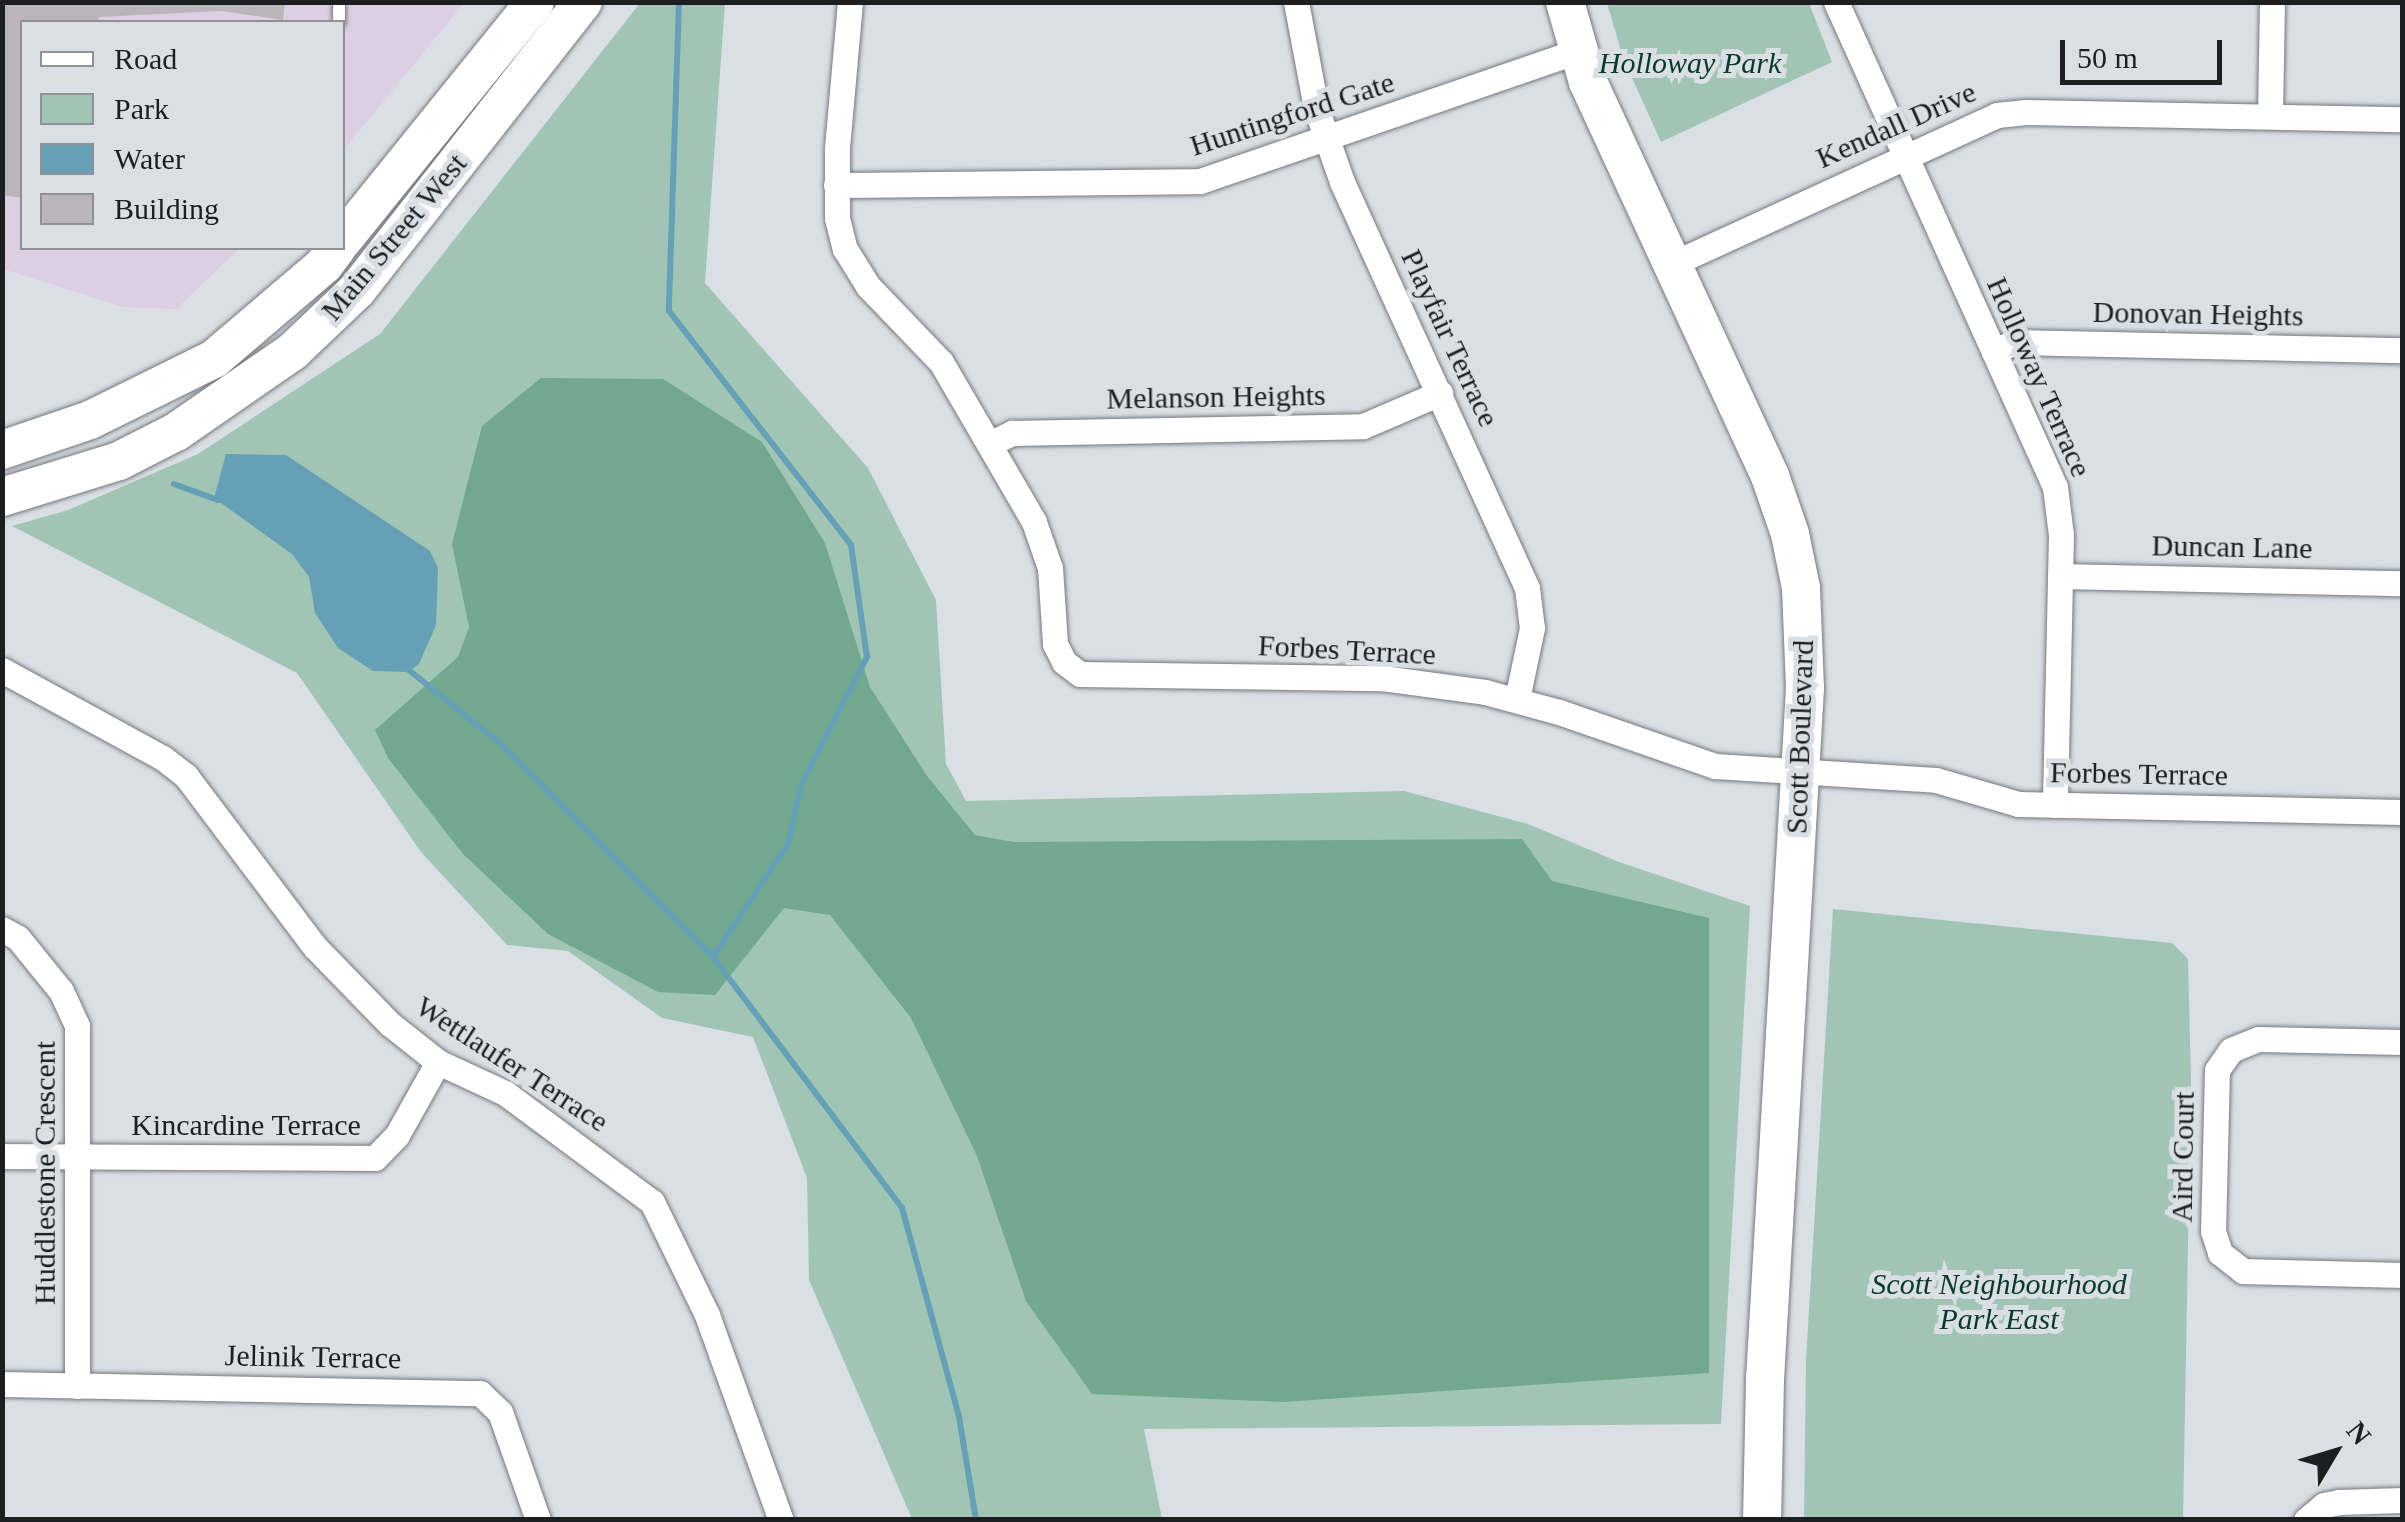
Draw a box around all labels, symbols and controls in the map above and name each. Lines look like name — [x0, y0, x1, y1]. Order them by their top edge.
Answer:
legend — [20, 20, 345, 250]
scale bar — [2065, 20, 2228, 82]
text: 50 m — [2077, 41, 2138, 74]
text: Road — [114, 42, 177, 75]
park label: Holloway Park — [1599, 45, 1781, 81]
street label: Huntingford Gate — [1185, 64, 1399, 164]
street label: Kendall Drive — [1811, 74, 1981, 176]
text: Park — [114, 92, 169, 125]
text: Water — [114, 142, 185, 175]
street label: Main Street West — [314, 146, 474, 328]
text: Building — [114, 192, 219, 225]
street label: Playfair Terrace — [1393, 243, 1507, 433]
street label: Holloway Terrace — [1979, 271, 2099, 483]
street label: Donovan Heights — [2092, 294, 2304, 334]
street label: Melanson Heights — [1106, 377, 1326, 417]
street label: Duncan Lane — [2151, 528, 2313, 566]
street label: Forbes Terrace — [1257, 627, 1437, 673]
street label: Scott Boulevard — [1779, 639, 1821, 835]
street label: Forbes Terrace — [2049, 754, 2229, 794]
street label: Wettlaufer Terrace — [409, 988, 615, 1140]
street label: Huddlestone Crescent — [27, 1041, 63, 1305]
street label: Aird Court — [2164, 1091, 2202, 1223]
street label: Kincardine Terrace — [131, 1107, 361, 1143]
park label: Scott Neighbourhood Park East — [1871, 1266, 2127, 1336]
street label: Jelinik Terrace — [224, 1337, 402, 1377]
north arrow — [2285, 1402, 2385, 1502]
text: N — [2341, 1416, 2377, 1451]

